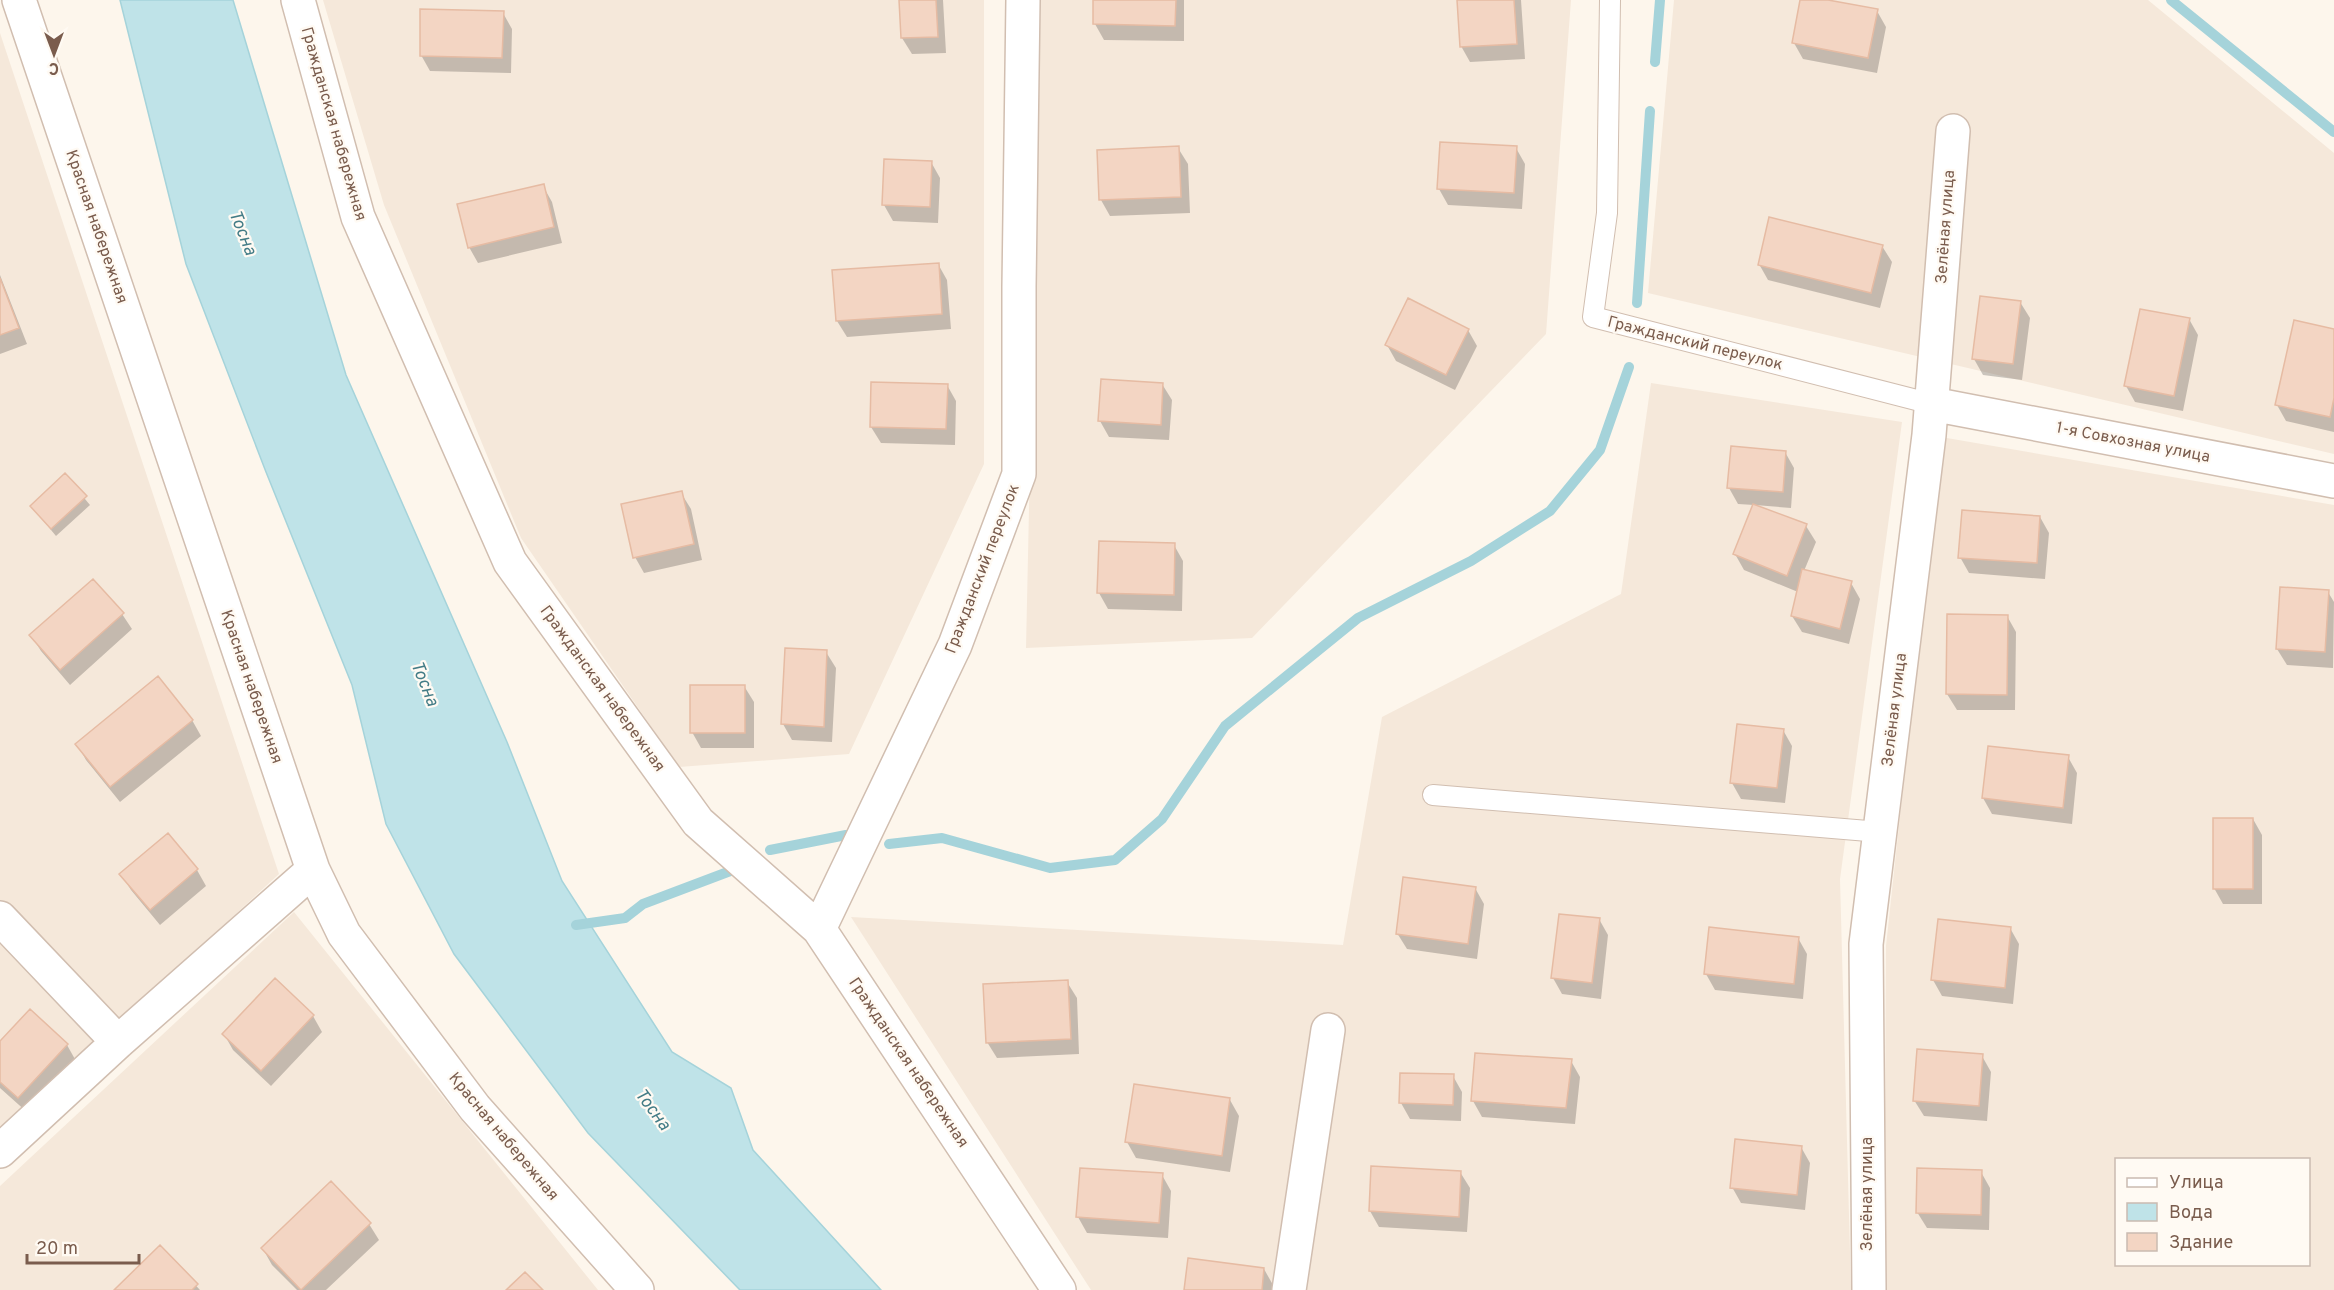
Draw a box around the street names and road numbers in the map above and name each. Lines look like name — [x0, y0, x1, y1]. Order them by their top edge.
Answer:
street label: Гражданская набережная — [296, 25, 370, 223]
street label: Красная набережная — [60, 148, 132, 306]
street label: Зелёная улица — [1932, 169, 1960, 285]
street label: Гражданский переулок — [1605, 313, 1785, 375]
street label: 1-я Совхозная улица — [2054, 418, 2212, 468]
street label: Гражданский переулок — [941, 481, 1025, 657]
street label: Гражданская набережная — [535, 602, 669, 776]
street label: Красная набережная — [215, 608, 287, 766]
street label: Зелёная улица — [1878, 652, 1912, 768]
street label: Гражданская набережная — [844, 974, 972, 1152]
street label: Красная набережная — [444, 1069, 562, 1205]
street label: Зелёная улица — [1858, 1137, 1878, 1251]

